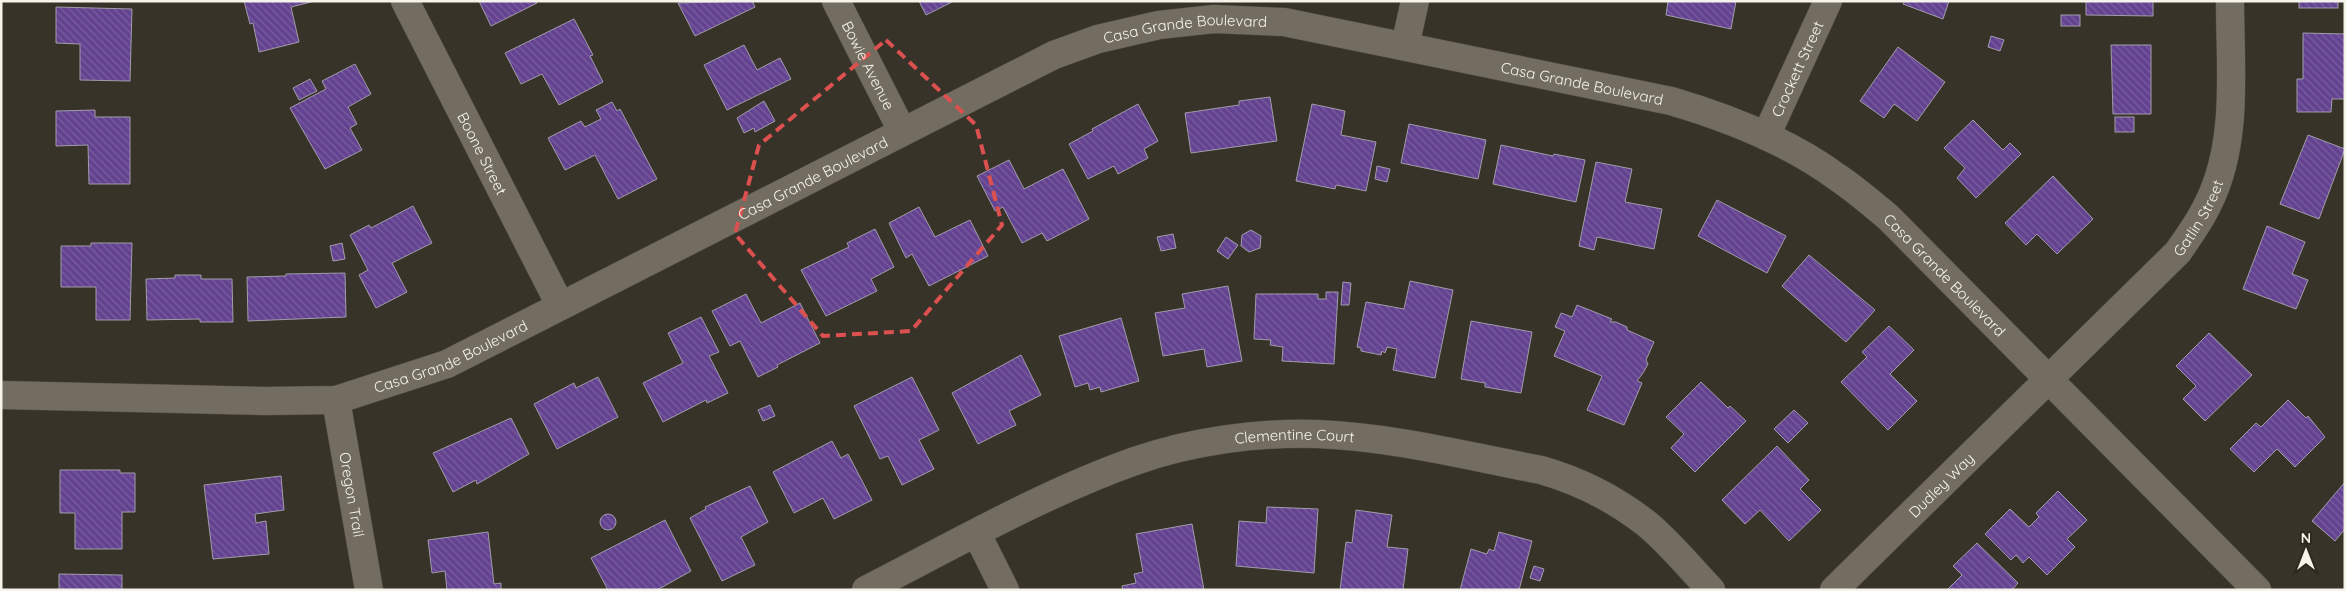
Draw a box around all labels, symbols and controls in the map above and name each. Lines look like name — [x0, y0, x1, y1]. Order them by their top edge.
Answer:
street label: Casa Grande Boulevard — [1101, 9, 1267, 47]
street label: Bowie Avenue — [838, 18, 899, 113]
street label: Crockett Street — [1767, 18, 1827, 120]
street label: Casa Grande Boulevard — [1499, 57, 1665, 109]
street label: Boone Street — [454, 109, 512, 198]
street label: Casa Grande Boulevard — [735, 132, 891, 224]
street label: Gatlin Street — [2169, 177, 2227, 260]
street label: Casa Grande Boulevard — [1880, 209, 2010, 340]
street label: Casa Grande Boulevard — [371, 315, 531, 397]
street label: Clementine Court — [1233, 424, 1355, 447]
street label: Dudley Way — [1904, 448, 1978, 521]
street label: Oregon Trail — [336, 451, 369, 538]
north arrow — [2281, 526, 2331, 576]
text: N — [2301, 529, 2311, 547]

